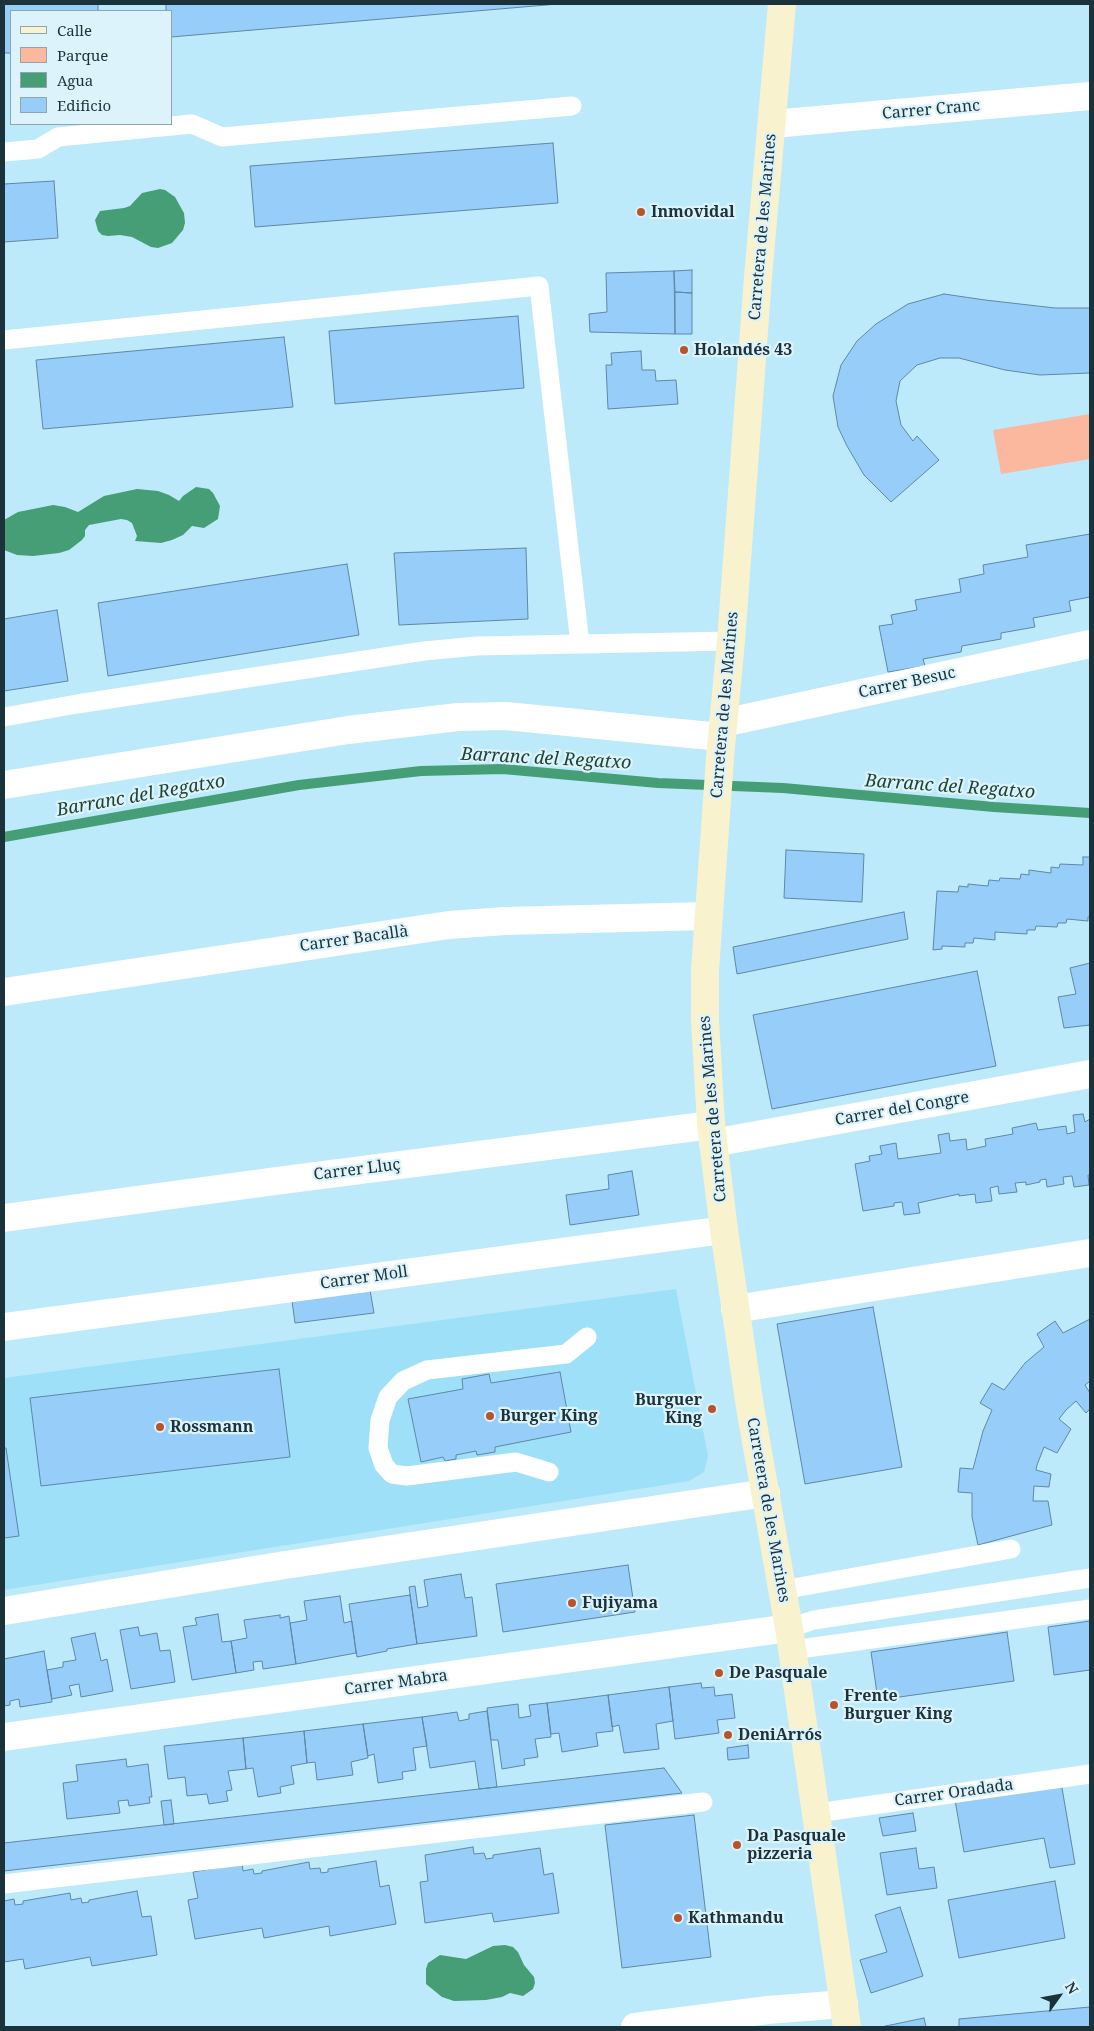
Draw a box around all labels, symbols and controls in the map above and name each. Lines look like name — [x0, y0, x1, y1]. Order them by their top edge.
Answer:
legend — [10, 10, 172, 125]
text: Calle — [57, 20, 92, 40]
text: Parque — [57, 45, 108, 65]
text: Agua — [57, 70, 93, 90]
text: Edificio — [57, 95, 111, 115]
street label: Carrer Cranc — [881, 96, 981, 124]
street label: Carretera de les Marines — [745, 133, 781, 321]
place label: Inmovidal — [651, 202, 735, 222]
marker: Inmovidal — [635, 206, 647, 218]
place label: Holandés 43 — [694, 340, 792, 360]
marker: Holandés 43 — [678, 344, 690, 356]
street label: Carretera de les Marines — [707, 611, 743, 799]
street label: Carrer Besuc — [857, 663, 957, 703]
water label: Barranc del Regatxo — [460, 744, 632, 774]
water label: Barranc del Regatxo — [864, 770, 1036, 804]
water label: Barranc del Regatxo — [55, 771, 227, 821]
street label: Carrer Bacallà — [298, 922, 410, 956]
street label: Carretera de les Marines — [695, 1015, 731, 1203]
street label: Carrer del Congre — [833, 1088, 971, 1130]
street label: Carrer Lluç — [313, 1155, 401, 1185]
street label: Carrer Moll — [319, 1262, 409, 1294]
place label: Burguer King — [635, 1390, 702, 1428]
marker: Burguer King — [706, 1403, 718, 1415]
place label: Burger King — [500, 1406, 597, 1426]
marker: Burger King — [484, 1410, 496, 1422]
street label: Carretera de les Marines — [742, 1416, 794, 1604]
place label: Rossmann — [170, 1417, 253, 1437]
marker: Rossmann — [154, 1421, 166, 1433]
place label: Fujiyama — [582, 1593, 658, 1613]
marker: Fujiyama — [566, 1597, 578, 1609]
place label: De Pasquale — [729, 1663, 828, 1683]
street label: Carrer Mabra — [343, 1666, 449, 1700]
marker: De Pasquale — [713, 1667, 725, 1679]
place label: Frente Burguer King — [844, 1686, 952, 1724]
marker: Frente Burguer King — [828, 1699, 840, 1711]
place label: DeniArrós — [738, 1725, 822, 1745]
marker: DeniArrós — [722, 1729, 734, 1741]
street label: Carrer Oradada — [893, 1775, 1015, 1811]
place label: Da Pasquale pizzeria — [747, 1826, 846, 1864]
marker: Da Pasquale pizzeria — [731, 1839, 743, 1851]
place label: Kathmandu — [688, 1908, 784, 1928]
marker: Kathmandu — [672, 1912, 684, 1924]
north arrow — [1034, 1971, 1084, 2021]
text: N — [1061, 1978, 1083, 1997]

